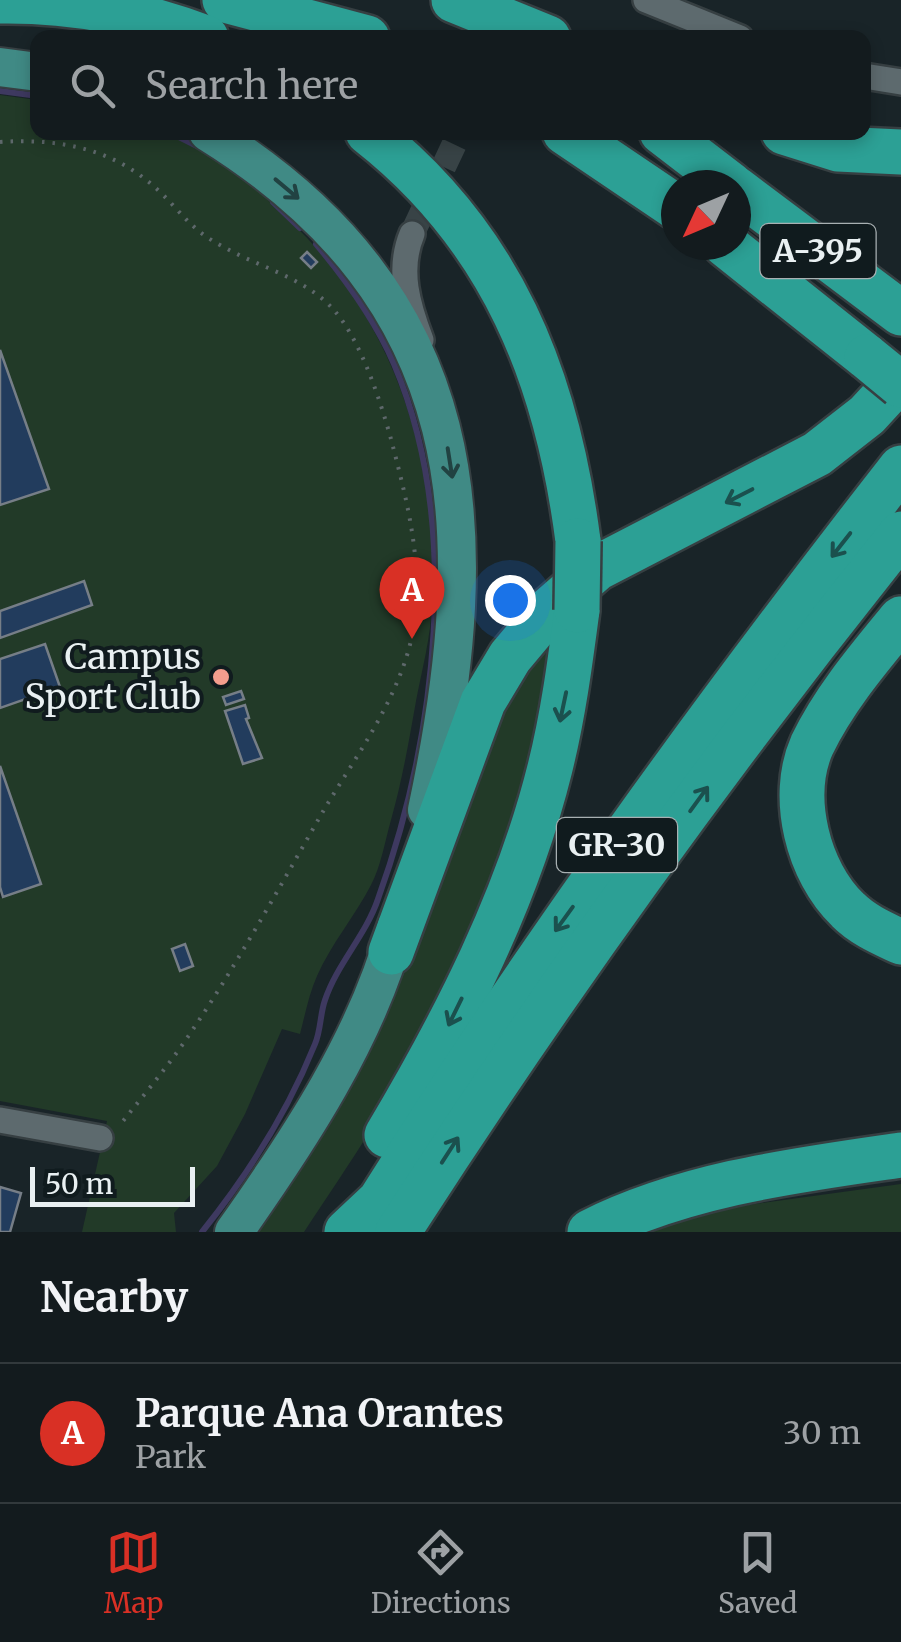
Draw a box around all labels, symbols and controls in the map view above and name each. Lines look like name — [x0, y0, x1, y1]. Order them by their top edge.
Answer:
search box — [30, 30, 871, 140]
icon: search — [65, 58, 120, 113]
text: Search here — [145, 62, 358, 109]
north arrow — [661, 170, 751, 260]
one-way arrow — [274, 178, 300, 200]
road number: A-395 — [760, 224, 876, 278]
one-way arrow — [441, 446, 460, 479]
one-way arrow — [724, 487, 754, 506]
one-way arrow — [831, 531, 852, 558]
pin: A — [380, 556, 444, 639]
your location — [485, 575, 536, 626]
place label: Campus Sport Club — [25, 635, 201, 719]
marker: Campus Sport Club — [210, 666, 232, 688]
one-way arrow — [552, 690, 571, 722]
one-way arrow — [689, 786, 710, 813]
road number: GR-30 — [557, 818, 677, 872]
one-way arrow — [554, 905, 575, 932]
one-way arrow — [445, 997, 464, 1026]
one-way arrow — [440, 1136, 461, 1165]
scale bar — [30, 1162, 195, 1206]
text: 50 m — [45, 1166, 113, 1202]
text: Nearby — [40, 1271, 188, 1323]
text: Parque Ana Orantes — [135, 1390, 504, 1437]
text: A — [61, 1413, 84, 1453]
text: 30 m — [783, 1413, 861, 1453]
text: Park — [135, 1437, 206, 1477]
tab: Map — [104, 1525, 163, 1621]
tab: Directions — [371, 1525, 511, 1621]
tab: Saved — [718, 1525, 797, 1621]

